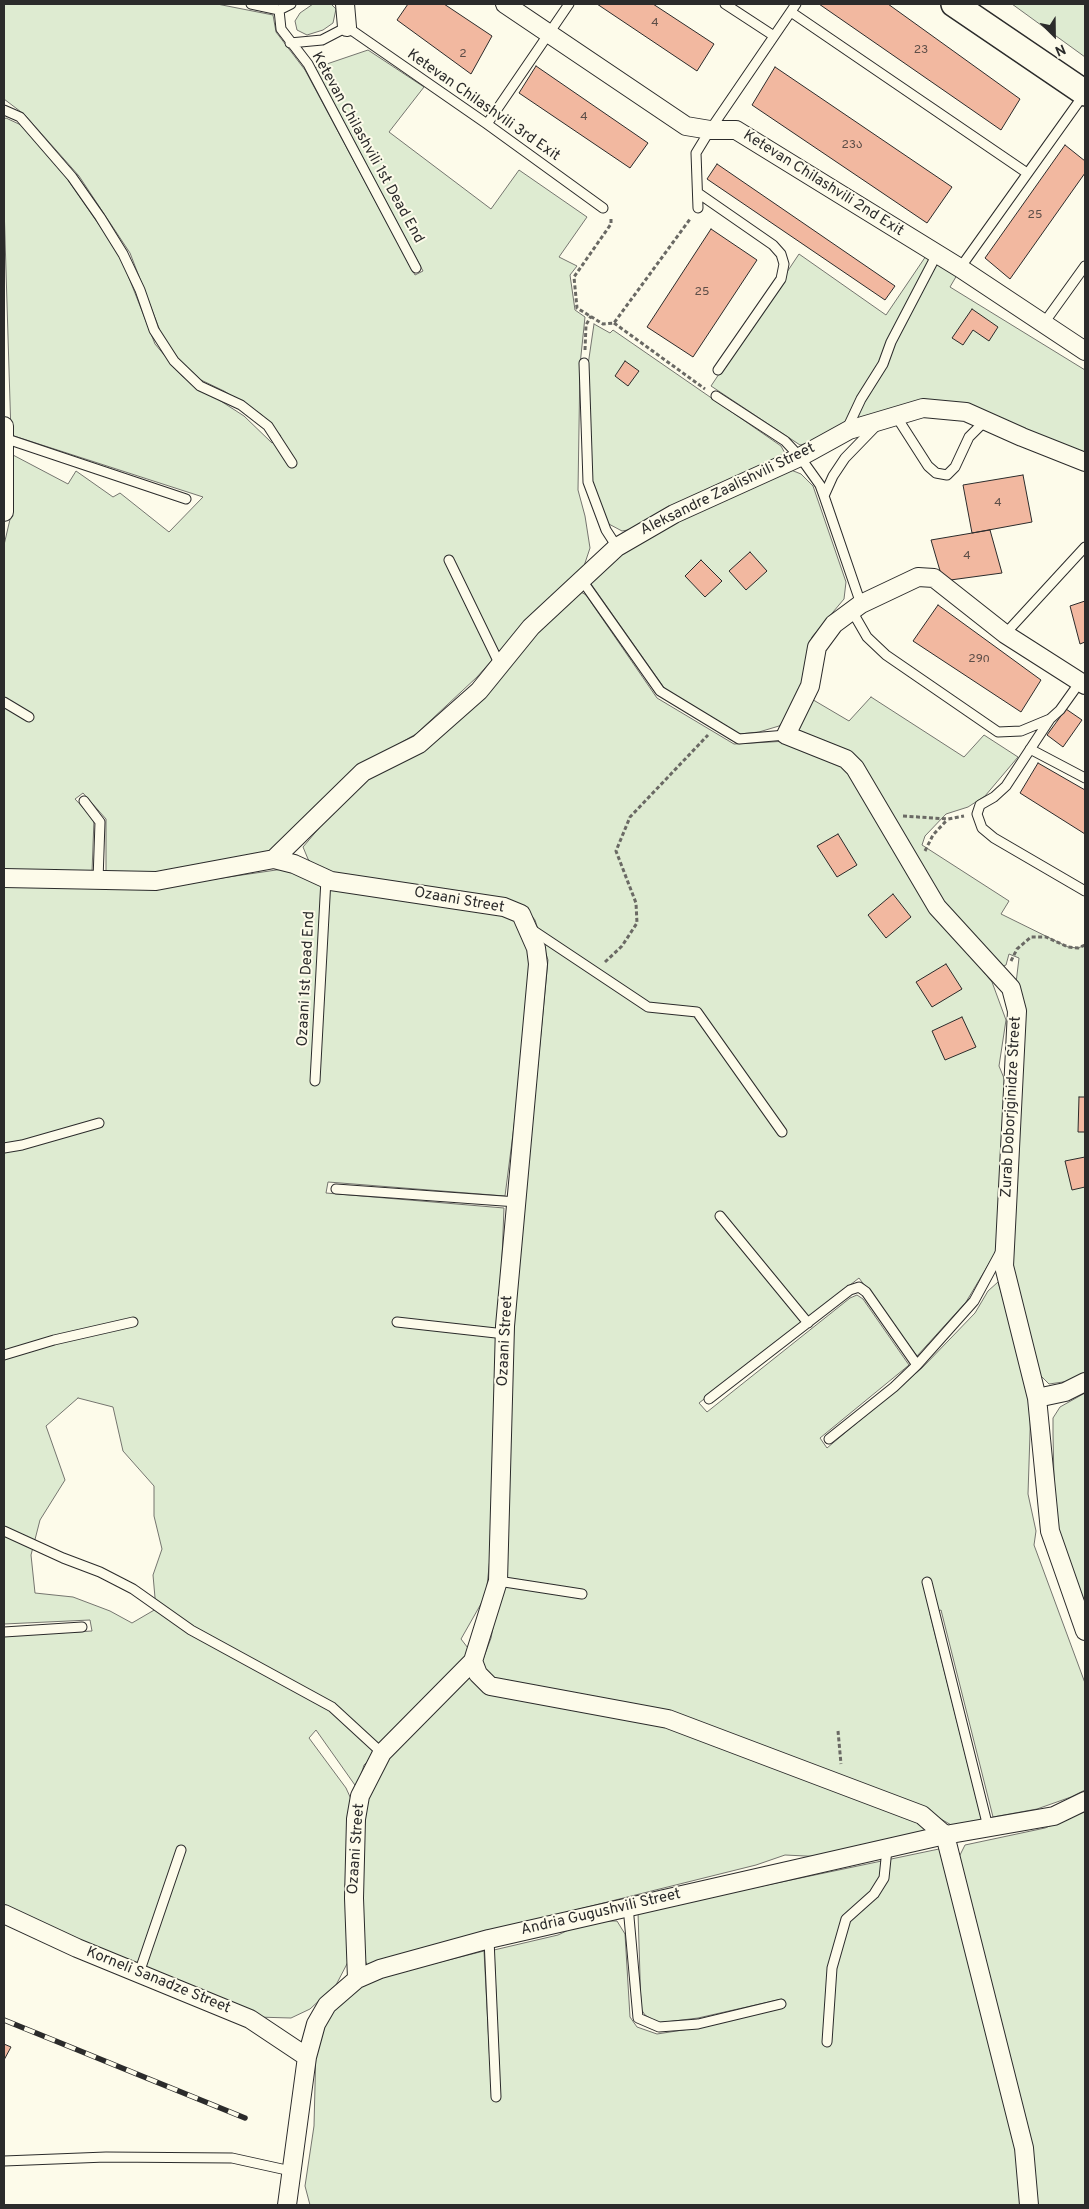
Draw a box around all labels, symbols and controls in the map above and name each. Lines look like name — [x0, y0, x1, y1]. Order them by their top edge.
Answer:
north arrow — [1029, 10, 1079, 60]
house number: 4 — [651, 17, 659, 31]
text: N — [1052, 39, 1068, 59]
house number: 23 — [914, 44, 928, 58]
street label: Ketevan Chilashvili 3rd Exit — [403, 46, 563, 166]
house number: 2 — [459, 48, 467, 62]
street label: Ketevan Chilashvili 1st Dead End — [307, 49, 427, 247]
house number: 4 — [580, 111, 588, 125]
street label: Ketevan Chilashvili 2nd Exit — [739, 127, 907, 241]
house number: 23ა — [841, 139, 863, 153]
house number: 25 — [1028, 209, 1042, 223]
house number: 25 — [695, 286, 709, 300]
street label: Aleksandre Zaalishvili Street — [638, 440, 818, 540]
house number: 4 — [994, 497, 1002, 511]
house number: 4 — [963, 550, 971, 564]
house number: 29ი — [968, 653, 990, 667]
street label: Ozaani Street — [412, 884, 506, 918]
street label: Ozaani 1st Dead End — [294, 911, 320, 1047]
street label: Zurab Doborjginidze Street — [998, 1016, 1026, 1198]
street label: Ozaani Street — [495, 1295, 517, 1387]
street label: Ozaani Street — [345, 1803, 369, 1895]
street label: Andria Gugushvili Street — [519, 1886, 683, 1940]
street label: Korneli Sanadze Street — [83, 1944, 233, 2018]

